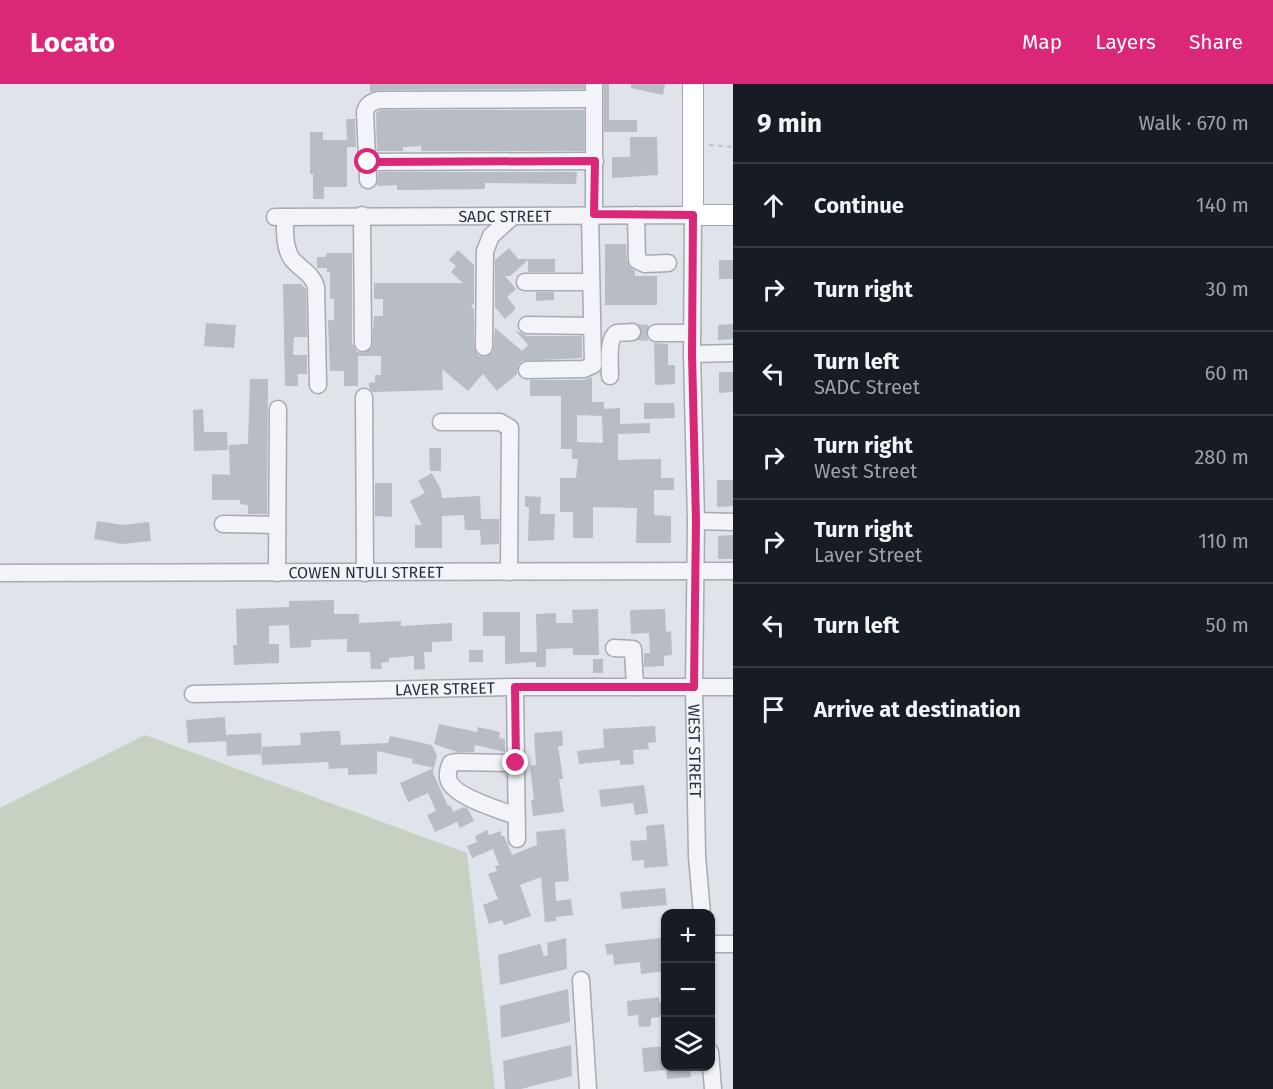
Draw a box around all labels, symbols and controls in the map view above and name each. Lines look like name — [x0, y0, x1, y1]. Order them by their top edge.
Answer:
text: Locato — [30, 26, 115, 59]
text: Map — [1022, 29, 1062, 55]
text: Layers — [1095, 29, 1156, 55]
text: Share — [1189, 29, 1243, 55]
text: 9 min — [757, 108, 822, 139]
text: Walk · 670 m — [1139, 111, 1249, 135]
route start — [354, 148, 380, 174]
icon: ahead — [757, 189, 790, 222]
text: Continue — [814, 192, 904, 219]
text: 140 m — [1196, 193, 1249, 217]
street label: SADC STREET — [458, 207, 552, 226]
icon: right — [757, 273, 790, 306]
text: Turn right — [814, 276, 913, 303]
text: 30 m — [1205, 277, 1249, 301]
text: Turn left — [814, 348, 899, 375]
icon: left — [757, 357, 790, 390]
text: 60 m — [1205, 361, 1249, 385]
text: SADC Street — [814, 375, 920, 399]
text: Turn right — [814, 432, 913, 459]
icon: right — [757, 441, 790, 474]
text: 280 m — [1194, 445, 1249, 469]
text: West Street — [814, 459, 917, 483]
text: Turn right — [814, 516, 913, 543]
icon: right — [757, 525, 790, 558]
text: 110 m — [1198, 529, 1249, 553]
text: Laver Street — [814, 543, 922, 567]
street label: COWEN NTULI STREET — [288, 563, 444, 582]
icon: left — [757, 609, 790, 642]
text: Turn left — [814, 612, 899, 639]
text: 50 m — [1205, 613, 1249, 637]
street label: LAVER STREET — [395, 678, 496, 700]
icon: arrive — [757, 693, 790, 726]
text: Arrive at destination — [814, 696, 1021, 723]
street label: WEST STREET — [684, 704, 705, 799]
route end — [502, 749, 528, 775]
map controls — [661, 909, 715, 1071]
button: + — [661, 909, 715, 963]
button: − — [661, 963, 715, 1017]
button: layers — [661, 1017, 715, 1071]

